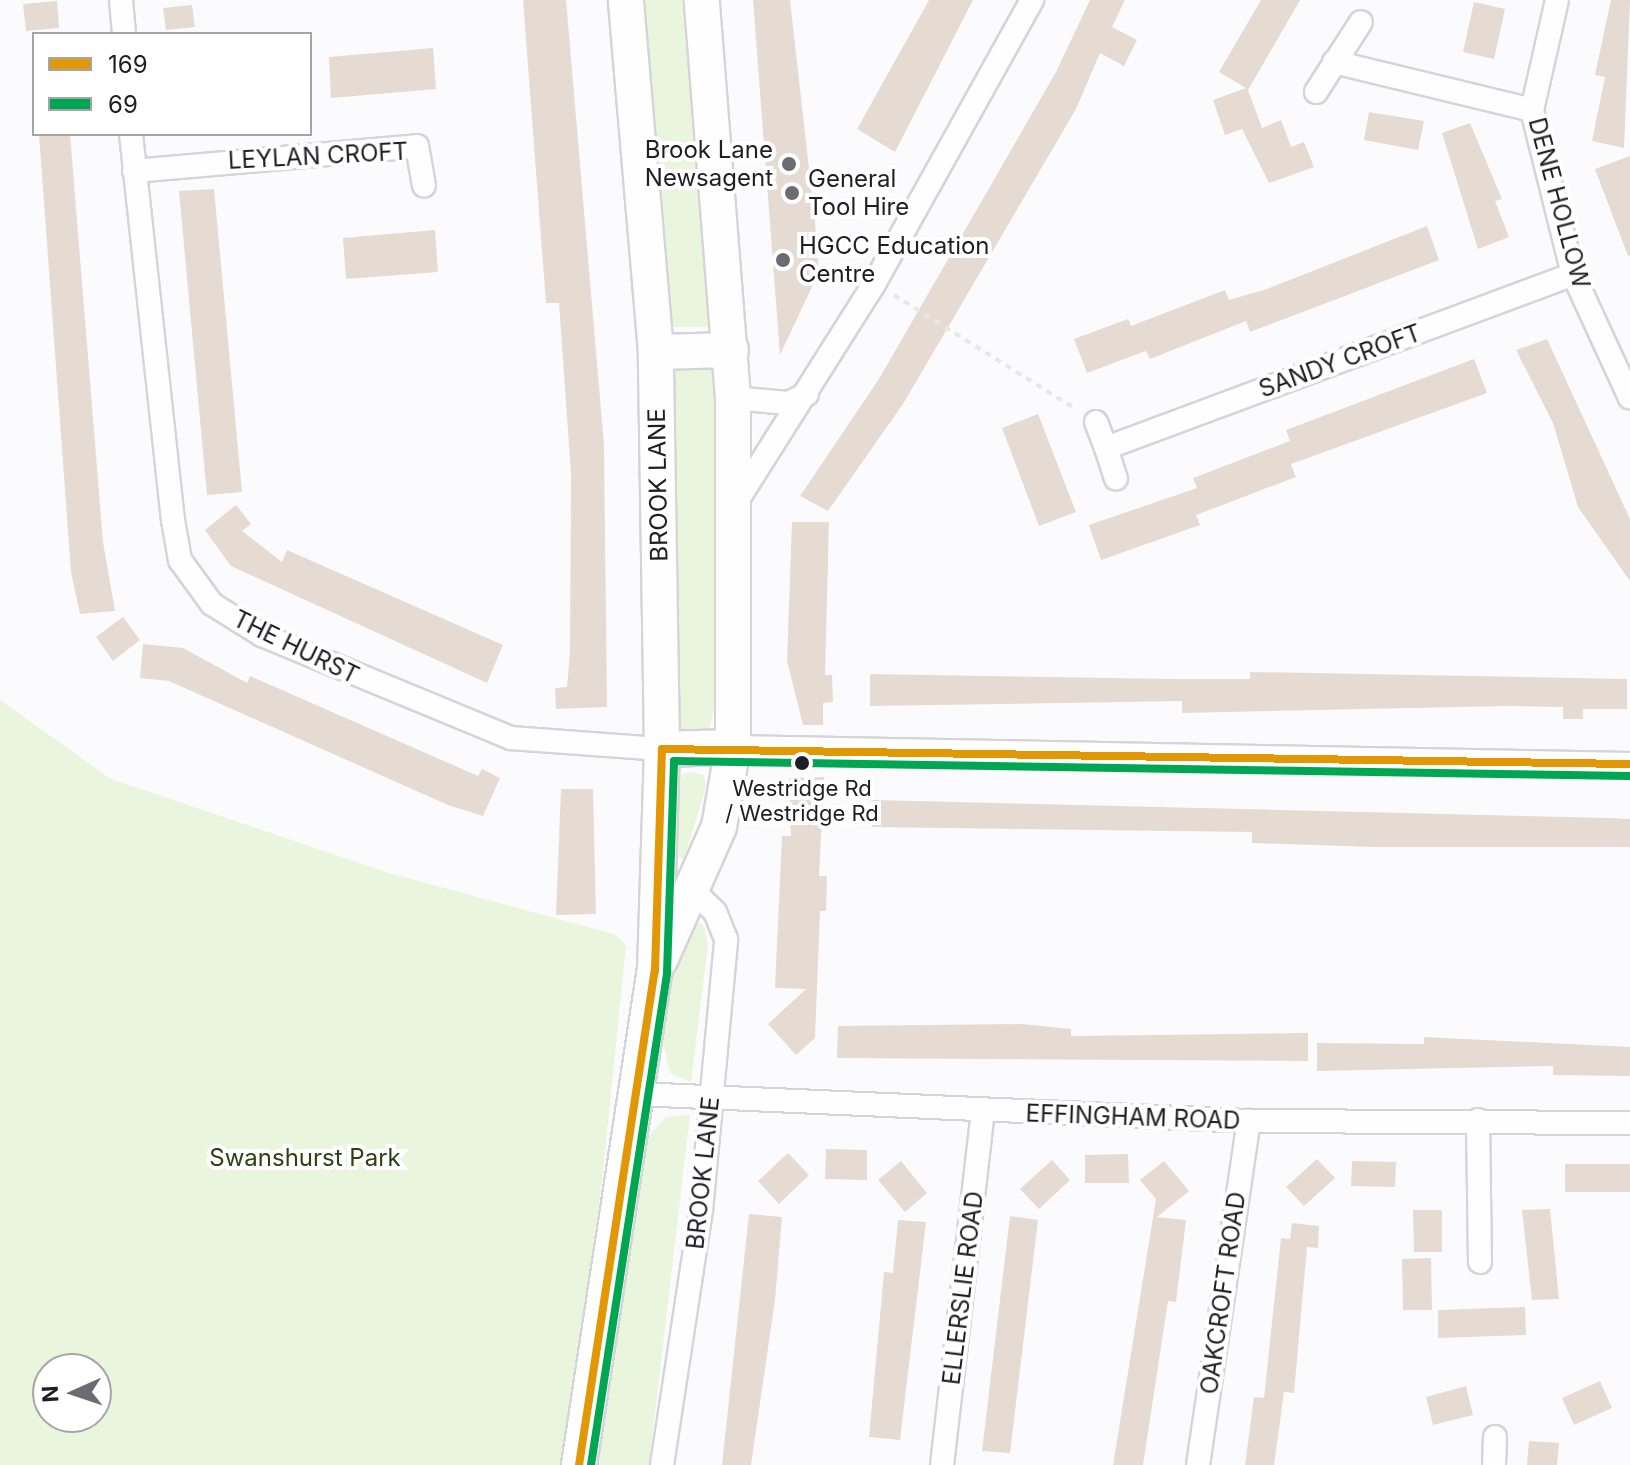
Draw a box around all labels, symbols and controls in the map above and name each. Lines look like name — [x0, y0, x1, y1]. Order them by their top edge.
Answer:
legend — [32, 32, 312, 136]
text: 169 — [108, 50, 148, 79]
text: 69 — [108, 90, 138, 119]
street label: DENE HOLLOW — [1522, 114, 1596, 292]
place label: Brook Lane Newsagent — [645, 136, 773, 192]
street label: LEYLAN CROFT — [227, 137, 409, 175]
marker: Brook Lane Newsagent — [780, 155, 798, 173]
place label: General Tool Hire — [808, 165, 909, 221]
marker: General Tool Hire — [783, 184, 801, 202]
place label: HGCC Education Centre — [799, 232, 990, 288]
marker: HGCC Education Centre — [774, 251, 792, 269]
street label: SANDY CROFT — [1255, 318, 1425, 404]
street label: BROOK LANE — [642, 408, 674, 562]
street label: THE HURST — [228, 604, 364, 690]
marker: Westridge Rd / Westridge Rd — [794, 755, 810, 771]
place label: Westridge Rd / Westridge Rd — [725, 775, 879, 826]
street label: BROOK LANE — [681, 1095, 725, 1251]
street label: EFFINGHAM ROAD — [1025, 1099, 1241, 1135]
park label: Swanshurst Park — [209, 1144, 401, 1172]
street label: ELLERSLIE ROAD — [937, 1190, 989, 1386]
street label: OAKCROFT ROAD — [1195, 1190, 1251, 1396]
north arrow — [32, 1353, 112, 1433]
text: N — [37, 1385, 63, 1403]

